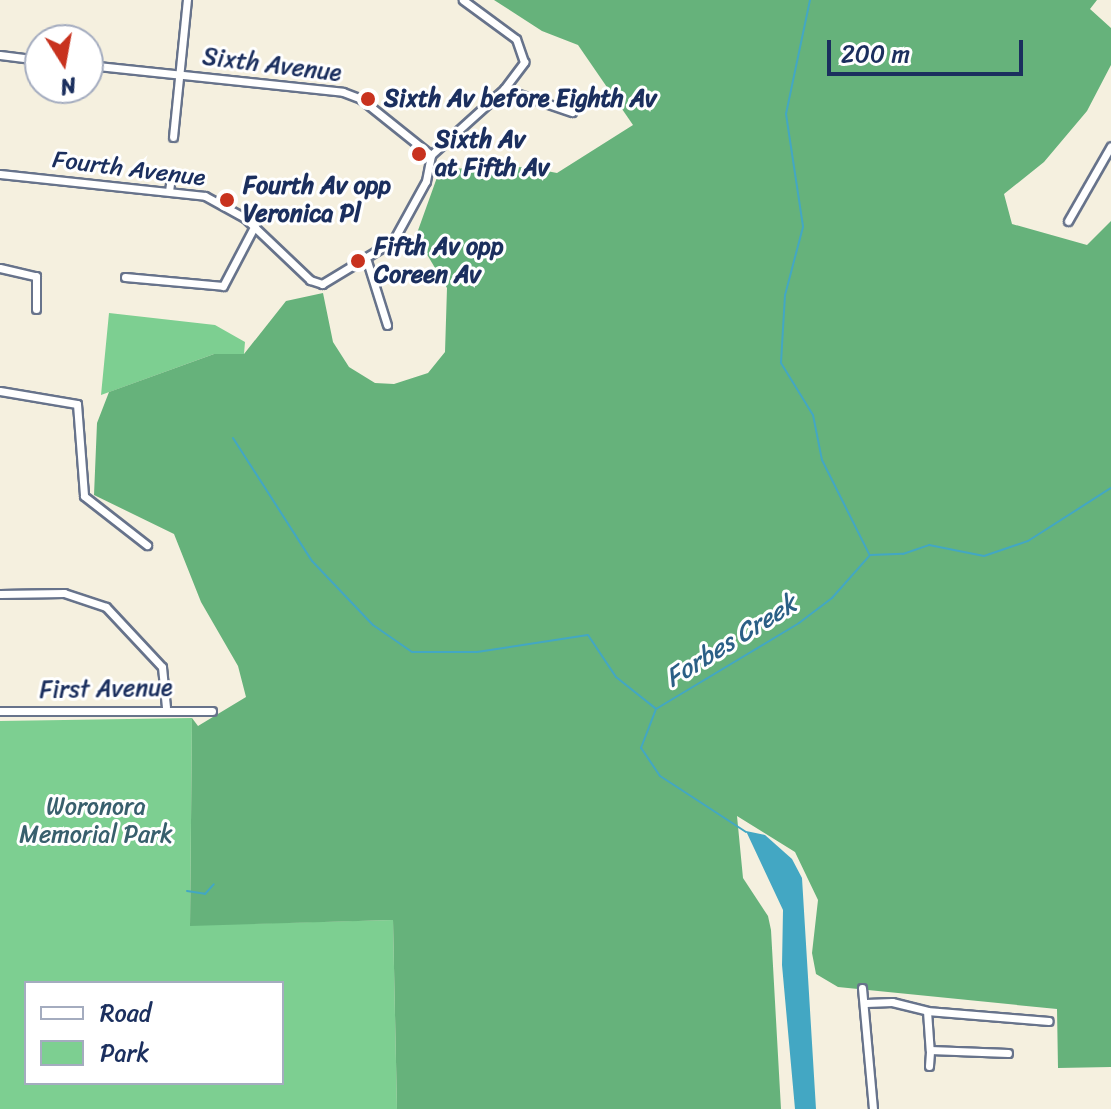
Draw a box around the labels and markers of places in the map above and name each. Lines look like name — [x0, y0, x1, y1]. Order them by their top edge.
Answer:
place label: Sixth Av before Eighth Av — [384, 85, 656, 113]
marker: Sixth Av before Eighth Av — [359, 90, 377, 108]
place label: Sixth Av at Fifth Av — [435, 126, 549, 182]
marker: Sixth Av at Fifth Av — [410, 145, 428, 163]
place label: Fourth Av opp Veronica Pl — [243, 172, 391, 228]
marker: Fourth Av opp Veronica Pl — [218, 191, 236, 209]
place label: Fifth Av opp Coreen Av — [374, 233, 503, 289]
marker: Fifth Av opp Coreen Av — [349, 252, 367, 270]

